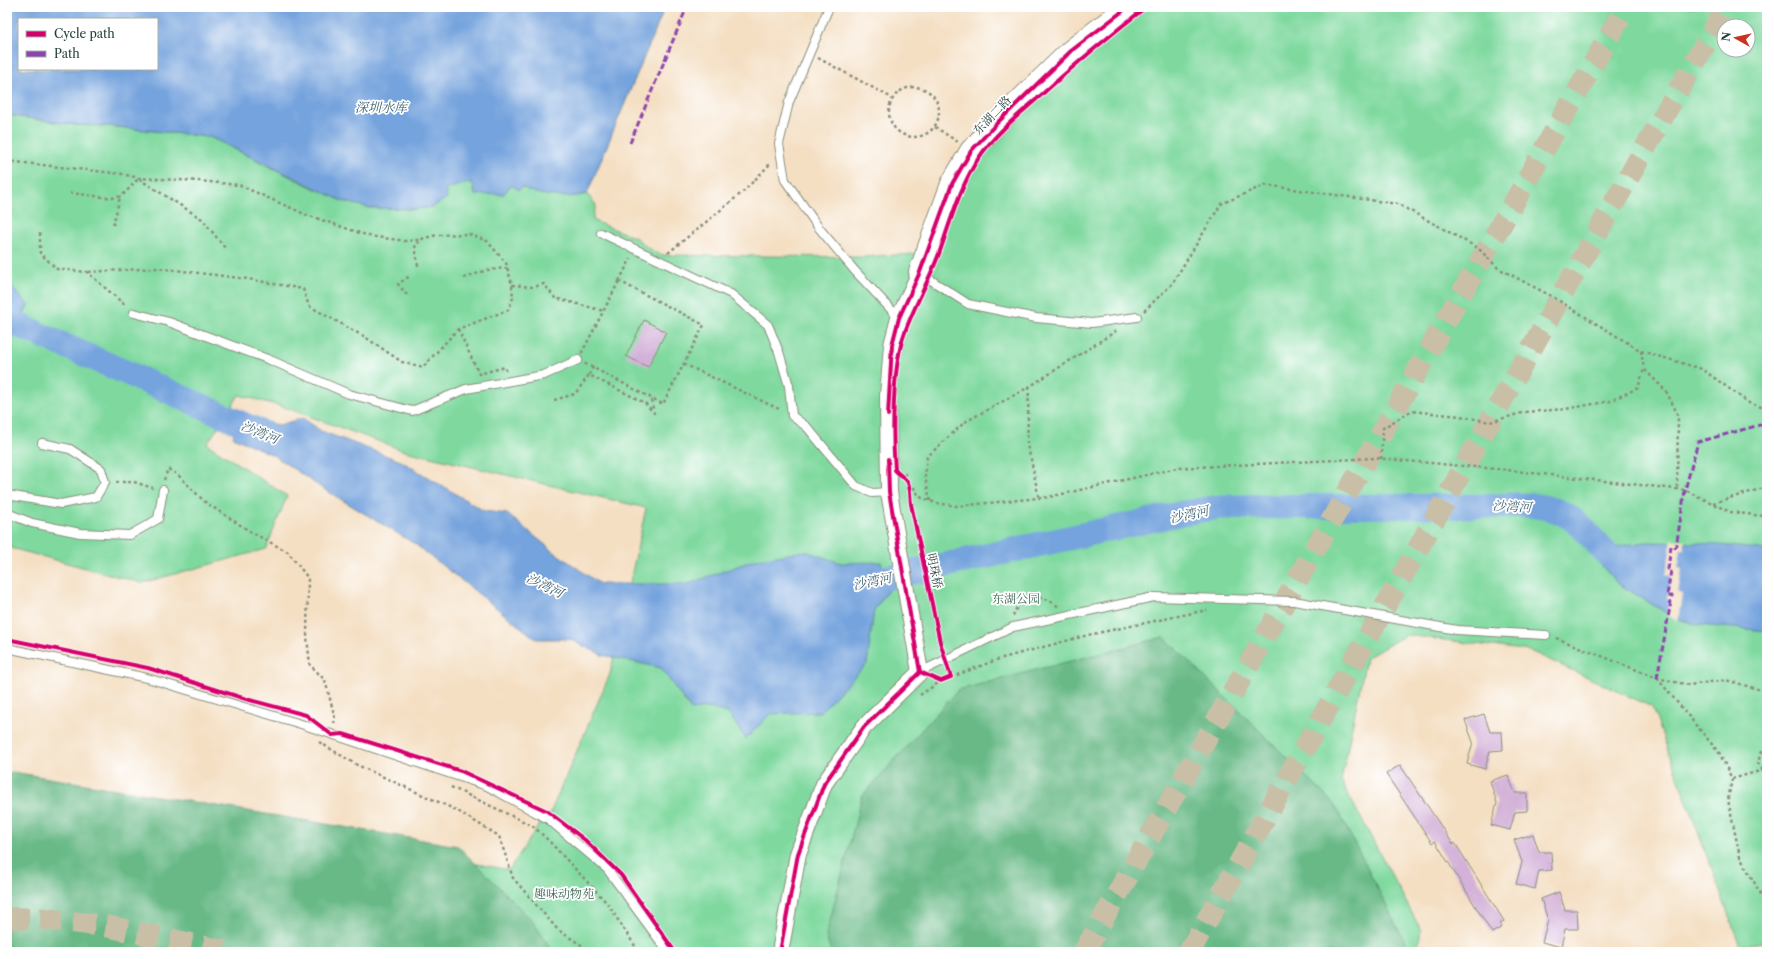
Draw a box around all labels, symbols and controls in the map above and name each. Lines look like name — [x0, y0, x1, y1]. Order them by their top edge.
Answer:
legend — [18, 18, 158, 70]
north arrow — [1716, 18, 1756, 58]
text: Cycle path — [54, 26, 115, 41]
text: N — [1719, 30, 1734, 42]
text: Path — [54, 46, 80, 61]
street label: 东湖二路 — [970, 93, 1014, 137]
water label: 深圳水库 — [355, 99, 409, 115]
water label: 沙湾河 — [239, 417, 283, 447]
water label: 沙湾河 — [1492, 497, 1534, 515]
water label: 沙湾河 — [1168, 502, 1212, 526]
street label: 明珠桥 — [924, 552, 946, 590]
water label: 沙湾河 — [524, 569, 568, 602]
water label: 沙湾河 — [851, 569, 895, 593]
park label: 东湖公园 — [992, 591, 1040, 606]
park label: 趣味动物苑 — [534, 886, 594, 901]

